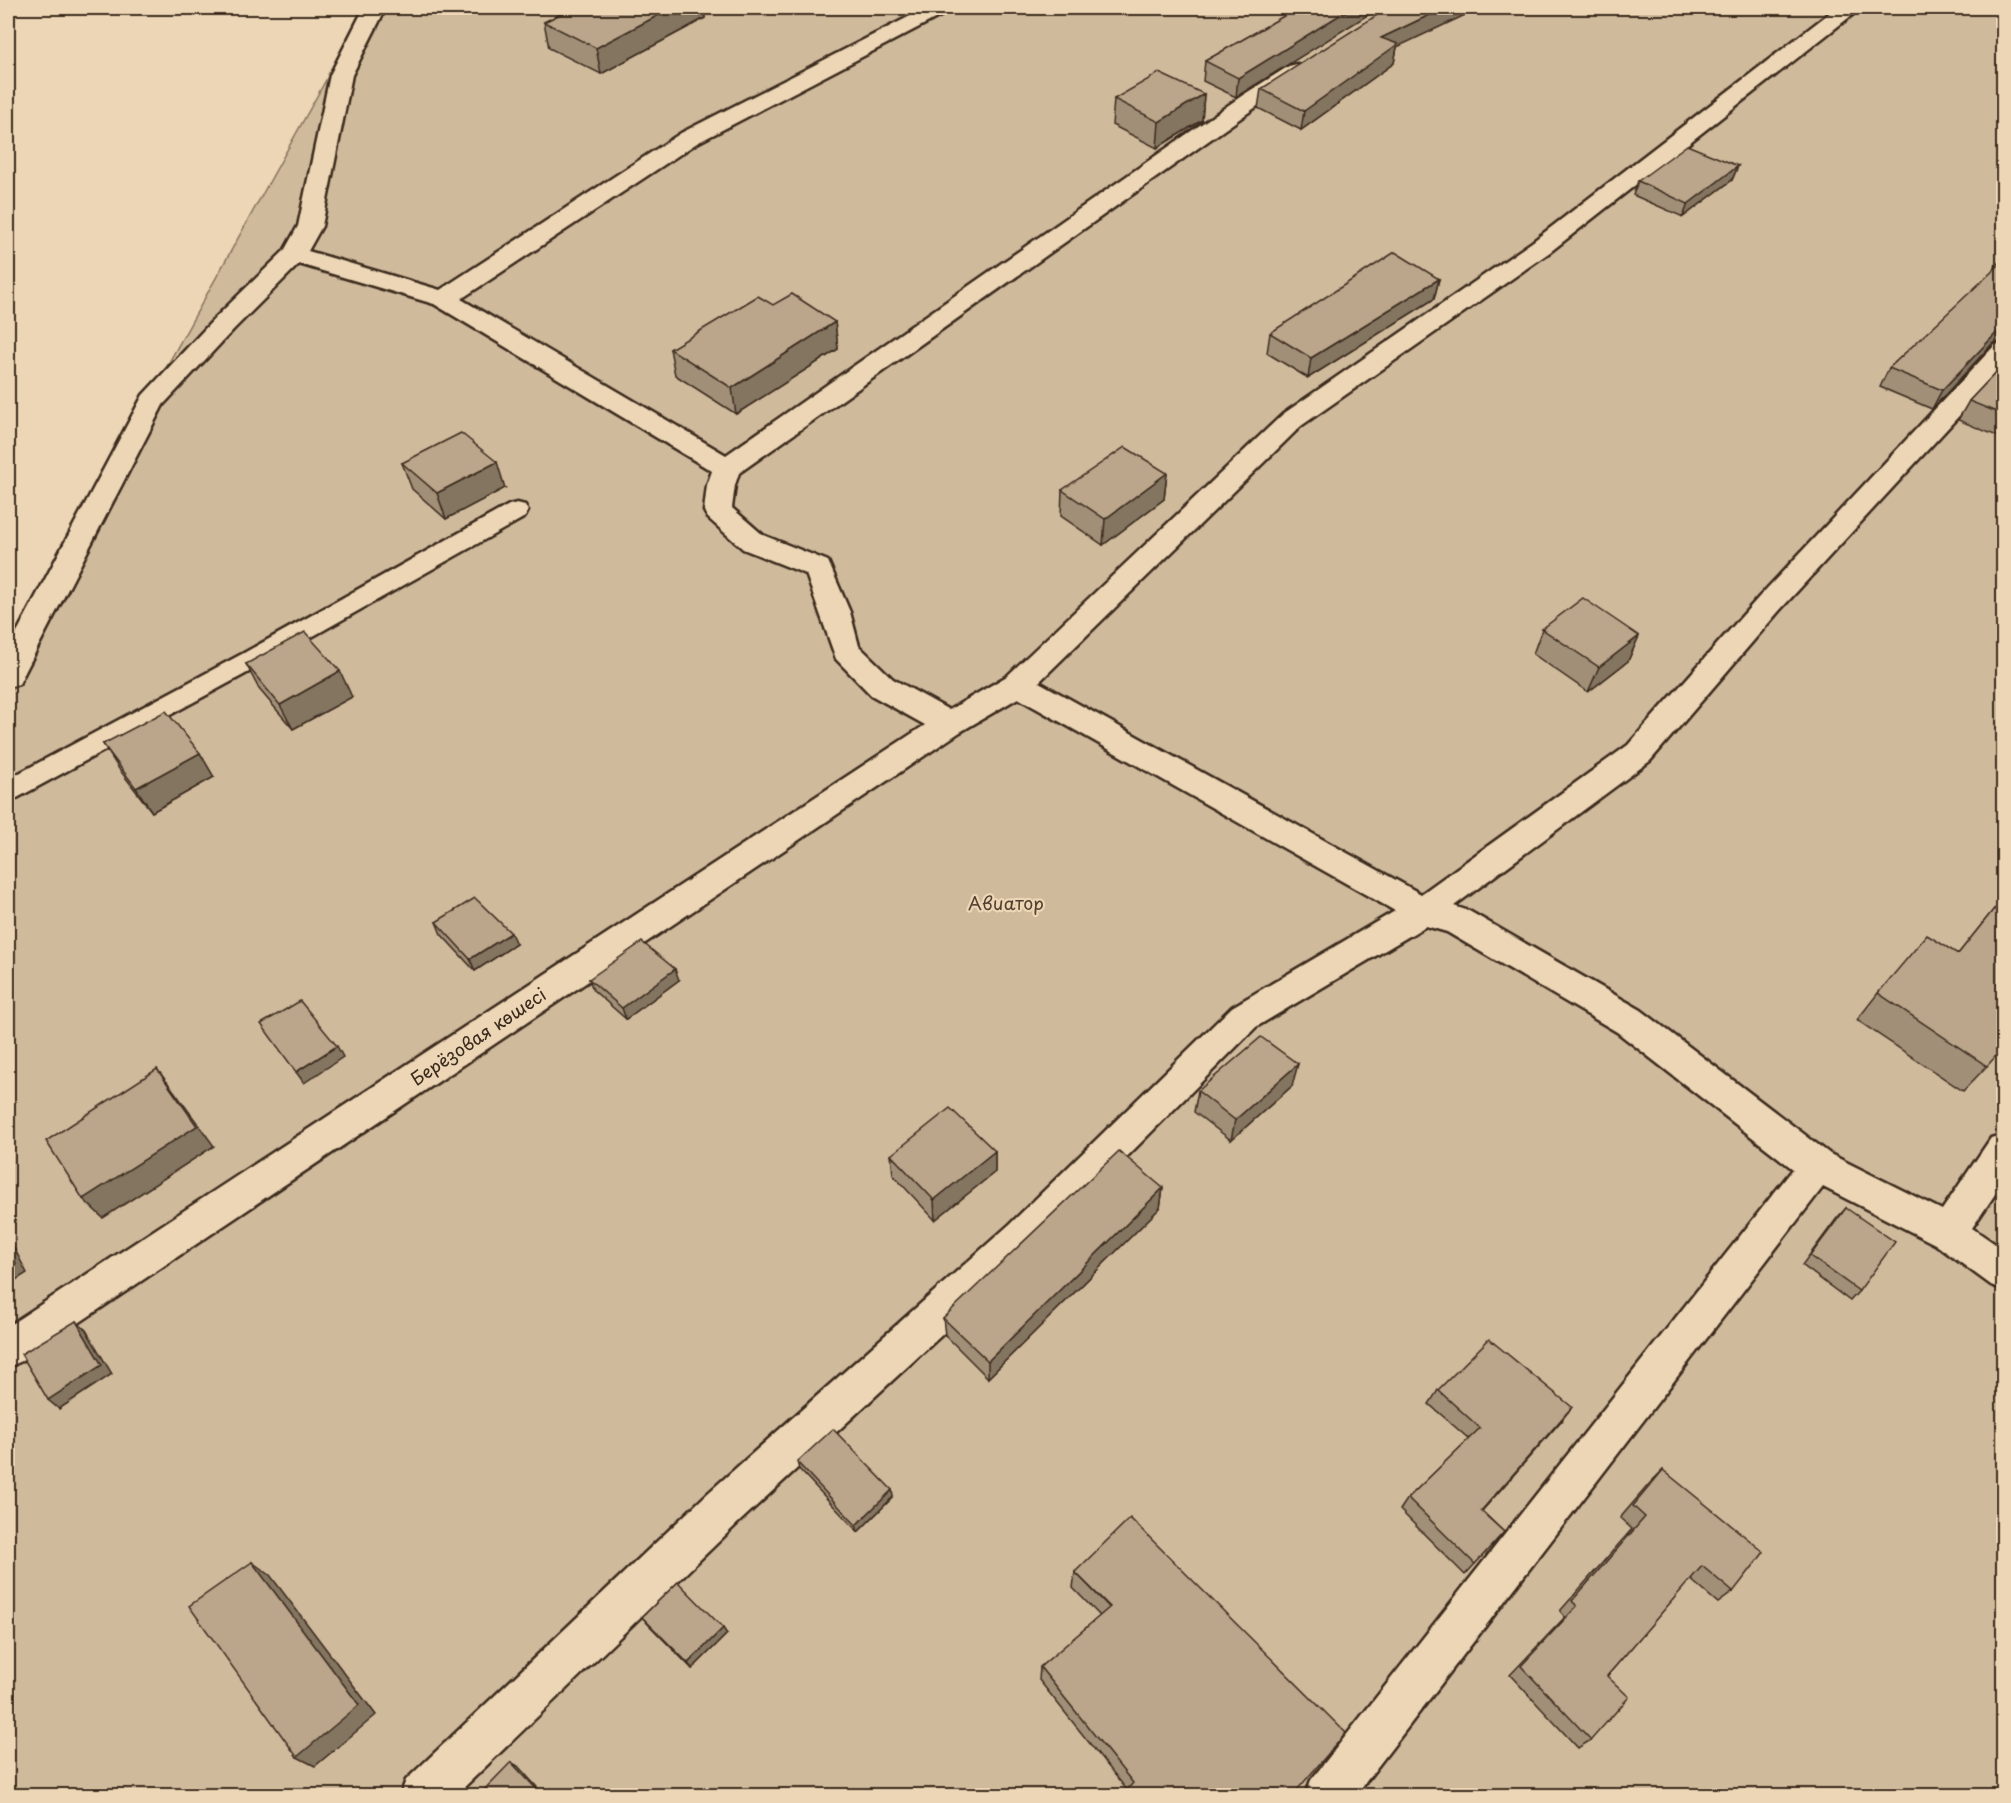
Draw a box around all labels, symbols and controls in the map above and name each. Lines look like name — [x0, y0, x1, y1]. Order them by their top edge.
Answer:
park label: Авиатор — [968, 889, 1044, 916]
street label: Берёзовая көшесі — [405, 980, 551, 1092]

